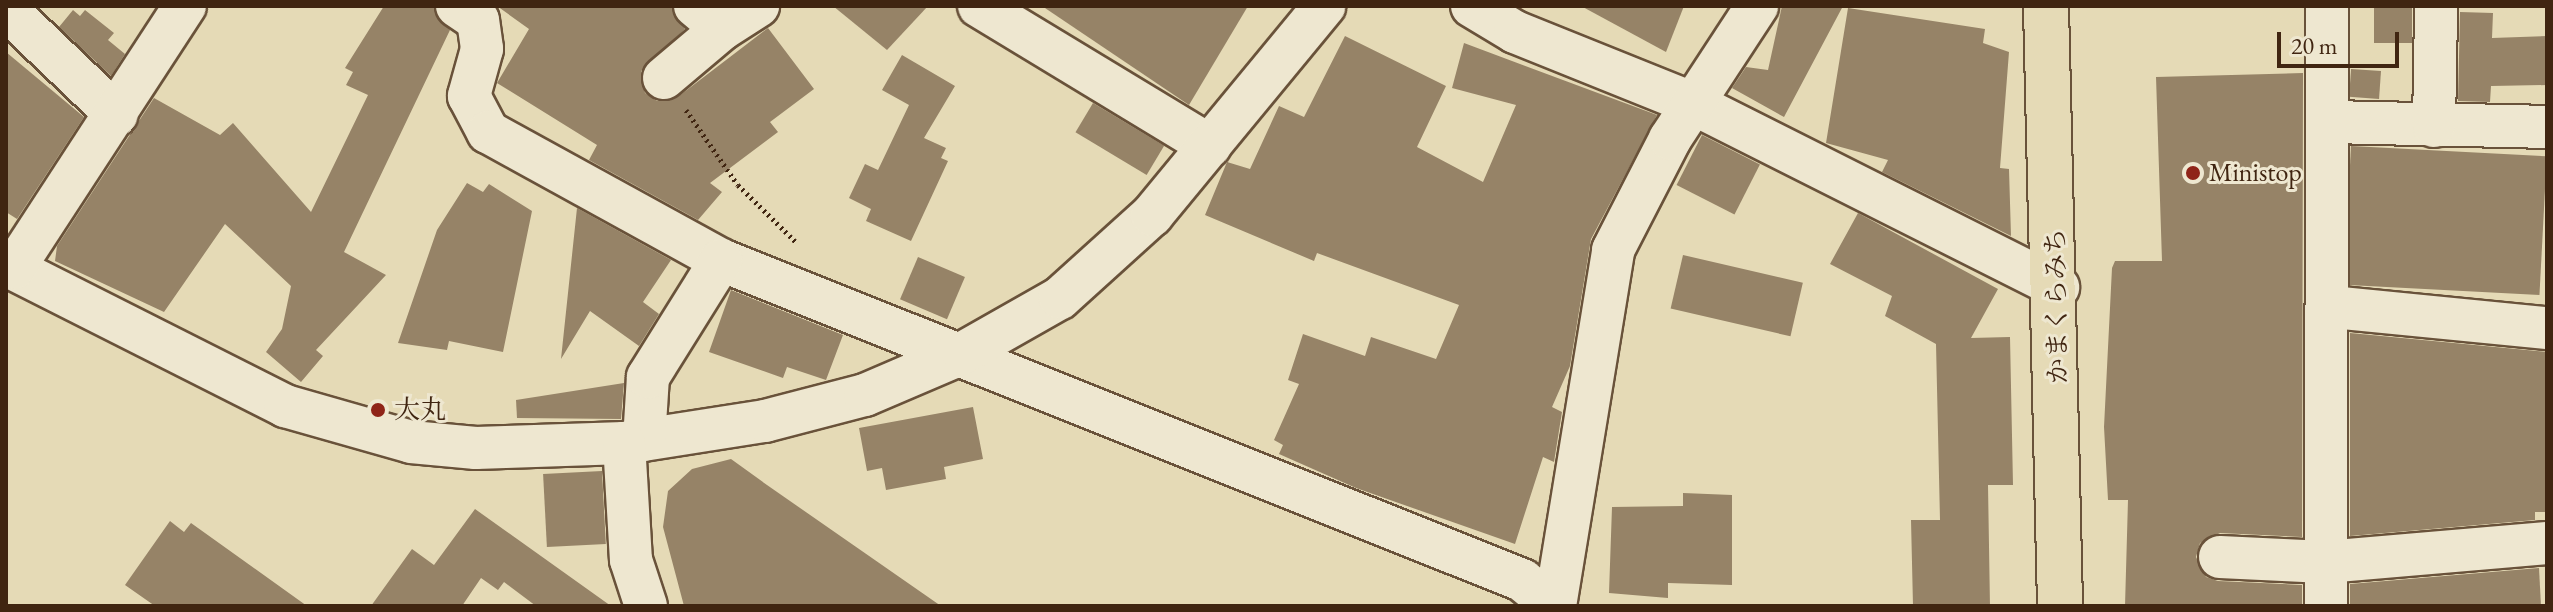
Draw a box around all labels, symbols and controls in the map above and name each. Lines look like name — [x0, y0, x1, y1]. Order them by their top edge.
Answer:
scale bar — [2281, 16, 2403, 66]
text: 20 m — [2291, 30, 2338, 61]
place label: Ministop — [2209, 157, 2302, 189]
marker: Ministop — [2184, 164, 2202, 182]
street label: かまくらみち — [2040, 228, 2074, 384]
place label: 大丸 — [394, 394, 446, 426]
marker: 大丸 — [369, 401, 387, 419]

